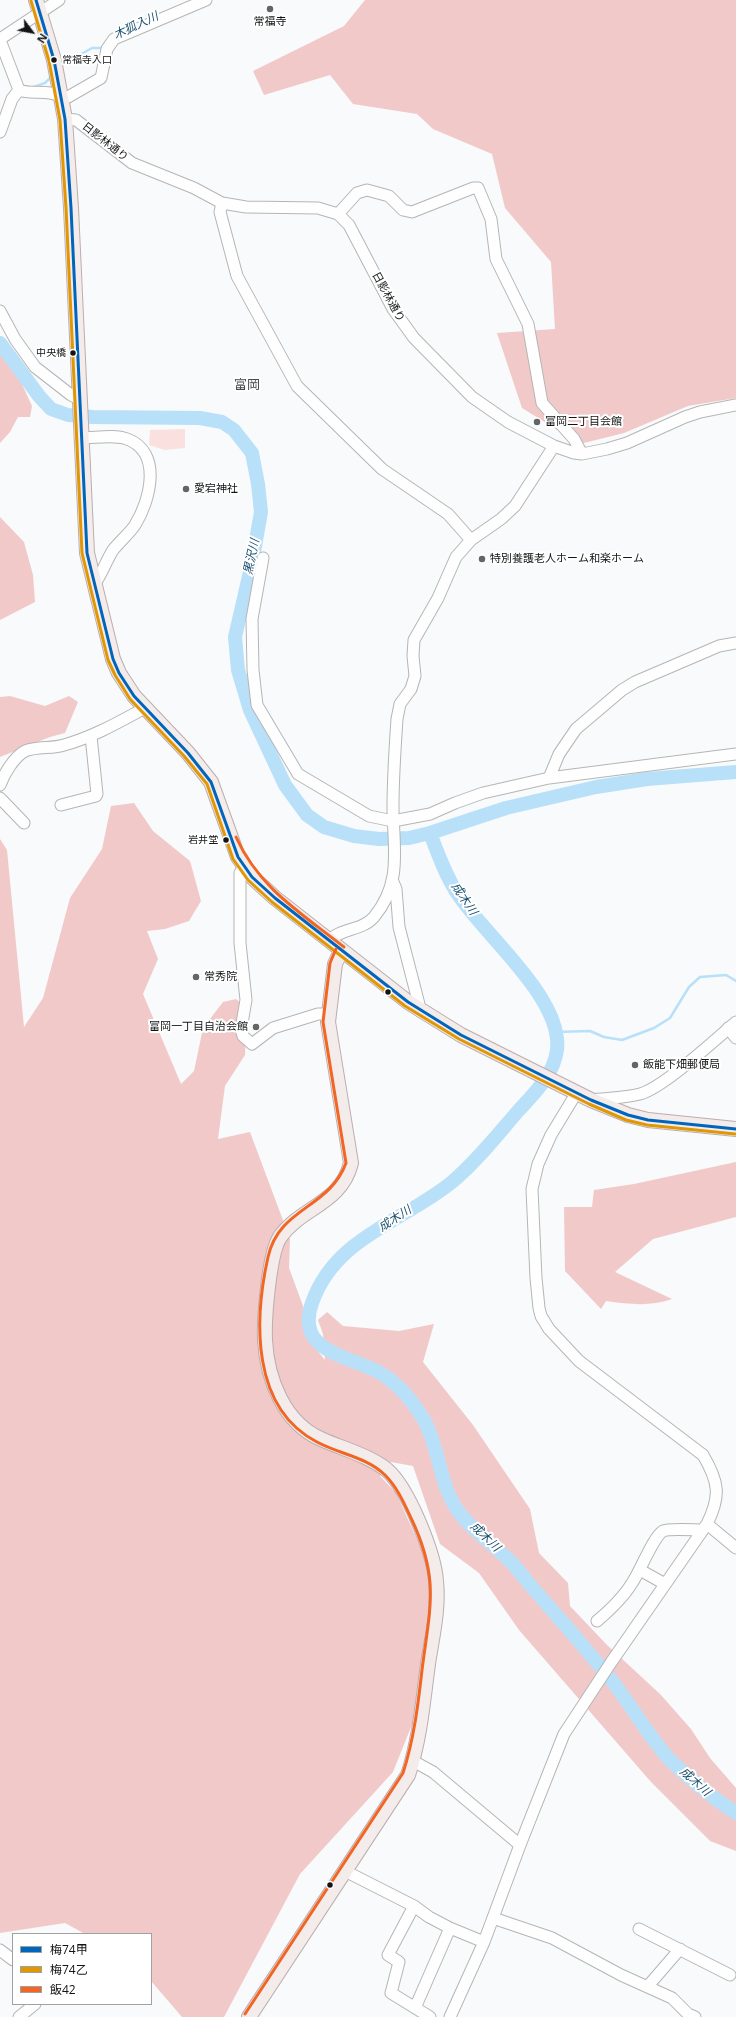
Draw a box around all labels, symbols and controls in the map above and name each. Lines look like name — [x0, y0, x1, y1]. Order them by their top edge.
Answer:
marker: 常福寺 — [265, 4, 275, 14]
water label: 木狐入川 — [111, 9, 161, 43]
north arrow — [12, 12, 52, 52]
place label: 常福寺 — [254, 15, 286, 29]
text: N — [34, 31, 51, 46]
place label: 常福寺入口 — [62, 54, 112, 66]
marker: 常福寺入口 — [49, 55, 59, 65]
street label: 日影林通り — [79, 120, 131, 164]
street label: 日影林通り — [369, 270, 407, 324]
place label: 中央橋 — [36, 347, 66, 359]
marker: 中央橋 — [68, 348, 78, 358]
district label: 富岡 — [234, 377, 260, 393]
place label: 富岡二丁目会館 — [545, 415, 622, 429]
marker: 富岡二丁目会館 — [532, 417, 542, 427]
place label: 愛宕神社 — [194, 482, 238, 496]
marker: 愛宕神社 — [181, 484, 191, 494]
water label: 黒沢川 — [241, 538, 263, 576]
place label: 特別養護老人ホーム和楽ホーム — [490, 552, 644, 566]
marker: 特別養護老人ホーム和楽ホーム — [477, 554, 487, 564]
place label: 岩井堂 — [188, 834, 218, 846]
marker: 岩井堂 — [221, 835, 231, 845]
water label: 成木川 — [448, 880, 480, 918]
place label: 常秀院 — [204, 970, 237, 984]
marker: 常秀院 — [191, 972, 201, 982]
unlabelled marker — [383, 987, 393, 997]
place label: 富岡一丁目自治会館 — [149, 1020, 248, 1034]
marker: 富岡一丁目自治会館 — [251, 1022, 261, 1032]
place label: 飯能下畑郵便局 — [643, 1058, 720, 1072]
marker: 飯能下畑郵便局 — [630, 1060, 640, 1070]
water label: 成木川 — [376, 1203, 414, 1235]
water label: 成木川 — [467, 1519, 503, 1555]
water label: 成木川 — [677, 1765, 713, 1799]
unlabelled marker — [325, 1880, 335, 1890]
legend — [12, 1933, 152, 2005]
text: 梅74甲 — [50, 1941, 88, 1958]
text: 梅74乙 — [50, 1961, 88, 1978]
text: 飯42 — [50, 1981, 76, 1998]

